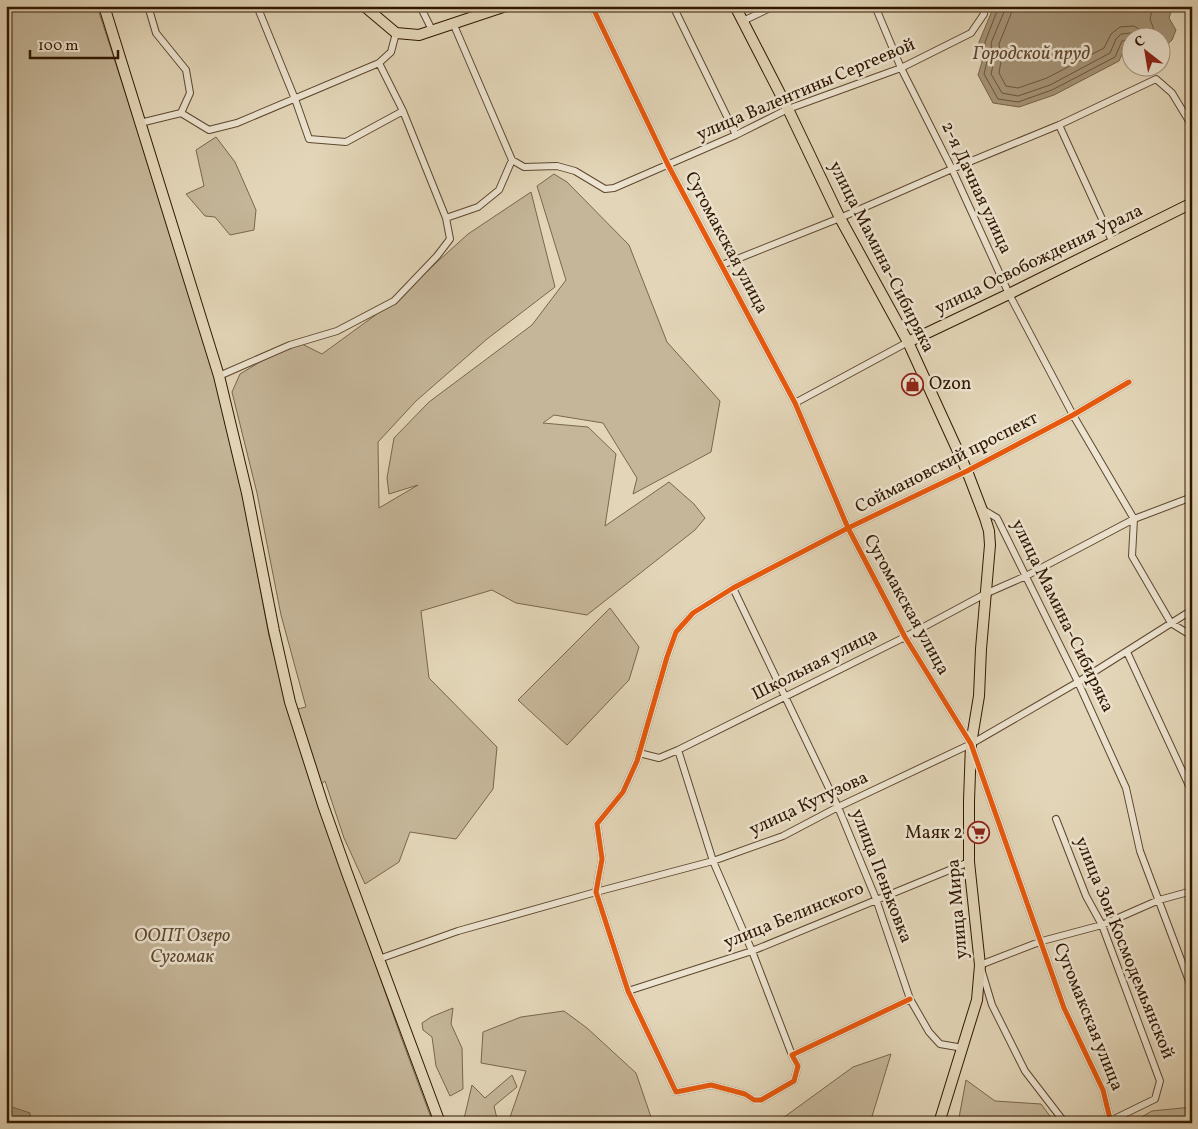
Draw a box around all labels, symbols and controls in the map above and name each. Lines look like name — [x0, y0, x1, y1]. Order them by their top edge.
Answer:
scale bar — [30, 28, 118, 60]
north arrow — [1120, 28, 1170, 78]
street label: улица Валентины Сергеевой — [693, 32, 919, 147]
text: С — [1131, 32, 1149, 53]
text: 100 m — [38, 36, 78, 57]
water label: Городской пруд — [972, 41, 1090, 67]
street label: 2-я Дачная улица — [934, 118, 1018, 258]
street label: улица Мамина-Сибиряка — [822, 157, 940, 357]
street label: Сугомакская улица — [678, 168, 774, 318]
street label: улица Освобождения Урала — [931, 199, 1147, 321]
shop icon: Ozon — [901, 372, 925, 396]
place label: Ozon — [929, 372, 972, 397]
street label: Соймановский проспект — [851, 406, 1043, 520]
street label: улица Мамина-Сибиряка — [1004, 515, 1120, 717]
street label: Сугомакская улица — [857, 530, 955, 680]
street label: Школьная улица — [748, 622, 882, 707]
street label: улица Кутузова — [745, 765, 873, 843]
street label: улица Пеньковка — [844, 805, 918, 947]
place label: Маяк 2 — [905, 821, 963, 846]
supermarket icon: Маяк 2 — [967, 821, 991, 845]
street label: улица Зои Космодемьянской — [1068, 833, 1180, 1063]
street label: улица Мира — [941, 858, 975, 960]
street label: улица Белинского — [720, 876, 868, 956]
park label: ООПТ Озеро Сугомак — [134, 924, 230, 970]
street label: Сугомакская улица — [1047, 939, 1129, 1095]

